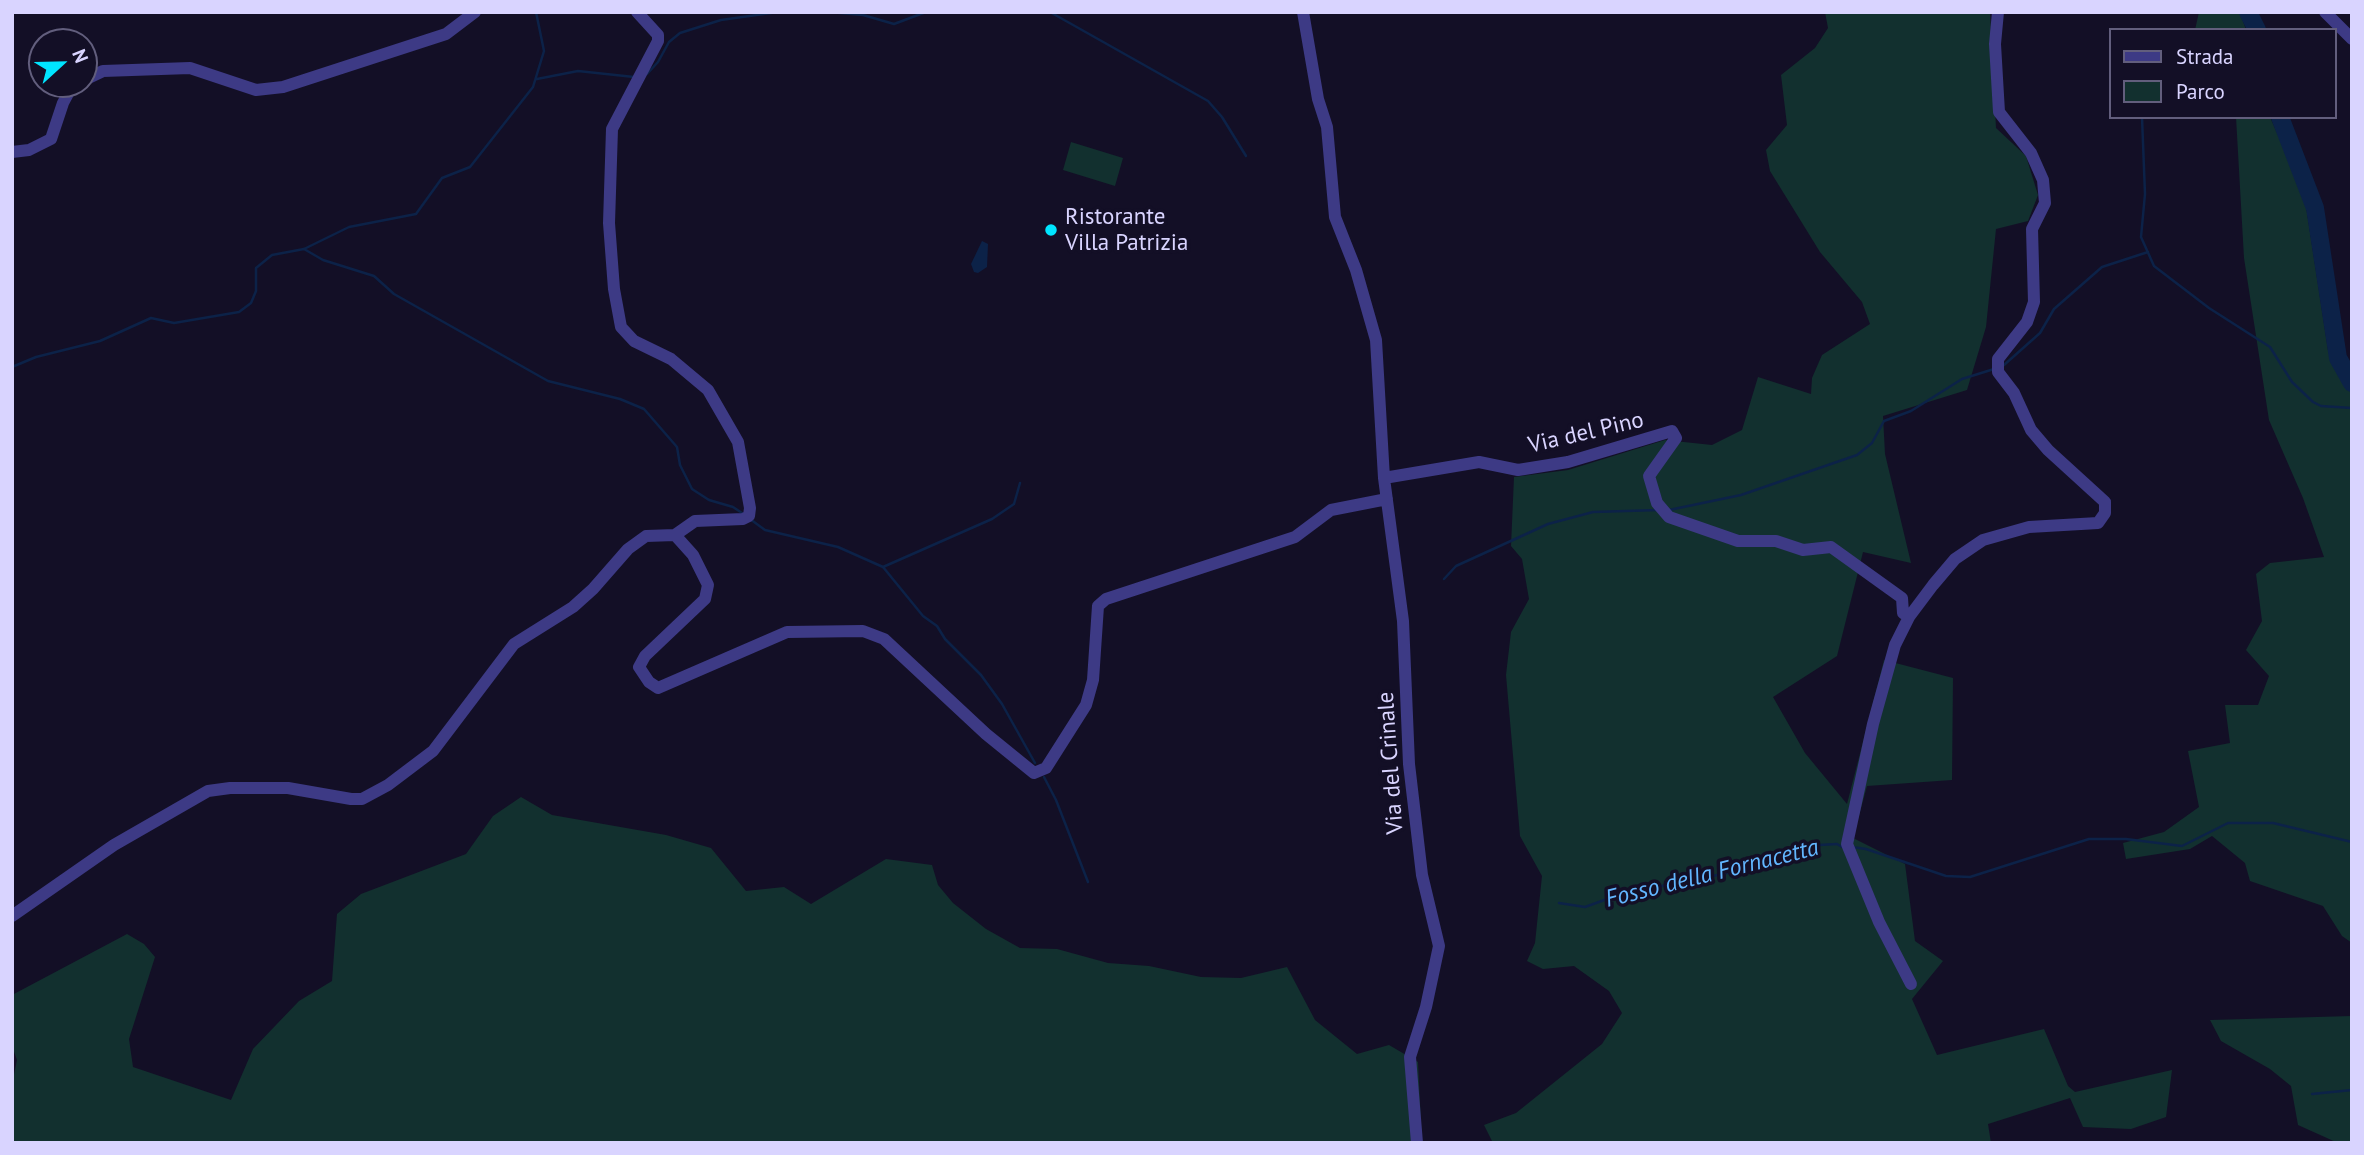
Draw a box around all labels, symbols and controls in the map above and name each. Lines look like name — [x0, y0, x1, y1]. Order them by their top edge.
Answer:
north arrow — [28, 28, 98, 98]
legend — [2108, 28, 2336, 119]
text: Strada — [2176, 43, 2234, 70]
text: N — [67, 46, 94, 66]
text: Parco — [2176, 78, 2225, 105]
place label: Ristorante Villa Patrizia — [1065, 203, 1188, 257]
marker: Ristorante Villa Patrizia — [1043, 222, 1059, 238]
street label: Via del Pino — [1526, 406, 1646, 460]
street label: Via del Crinale — [1372, 691, 1410, 835]
water label: Fosso della Fornacetta — [1602, 834, 1822, 914]

